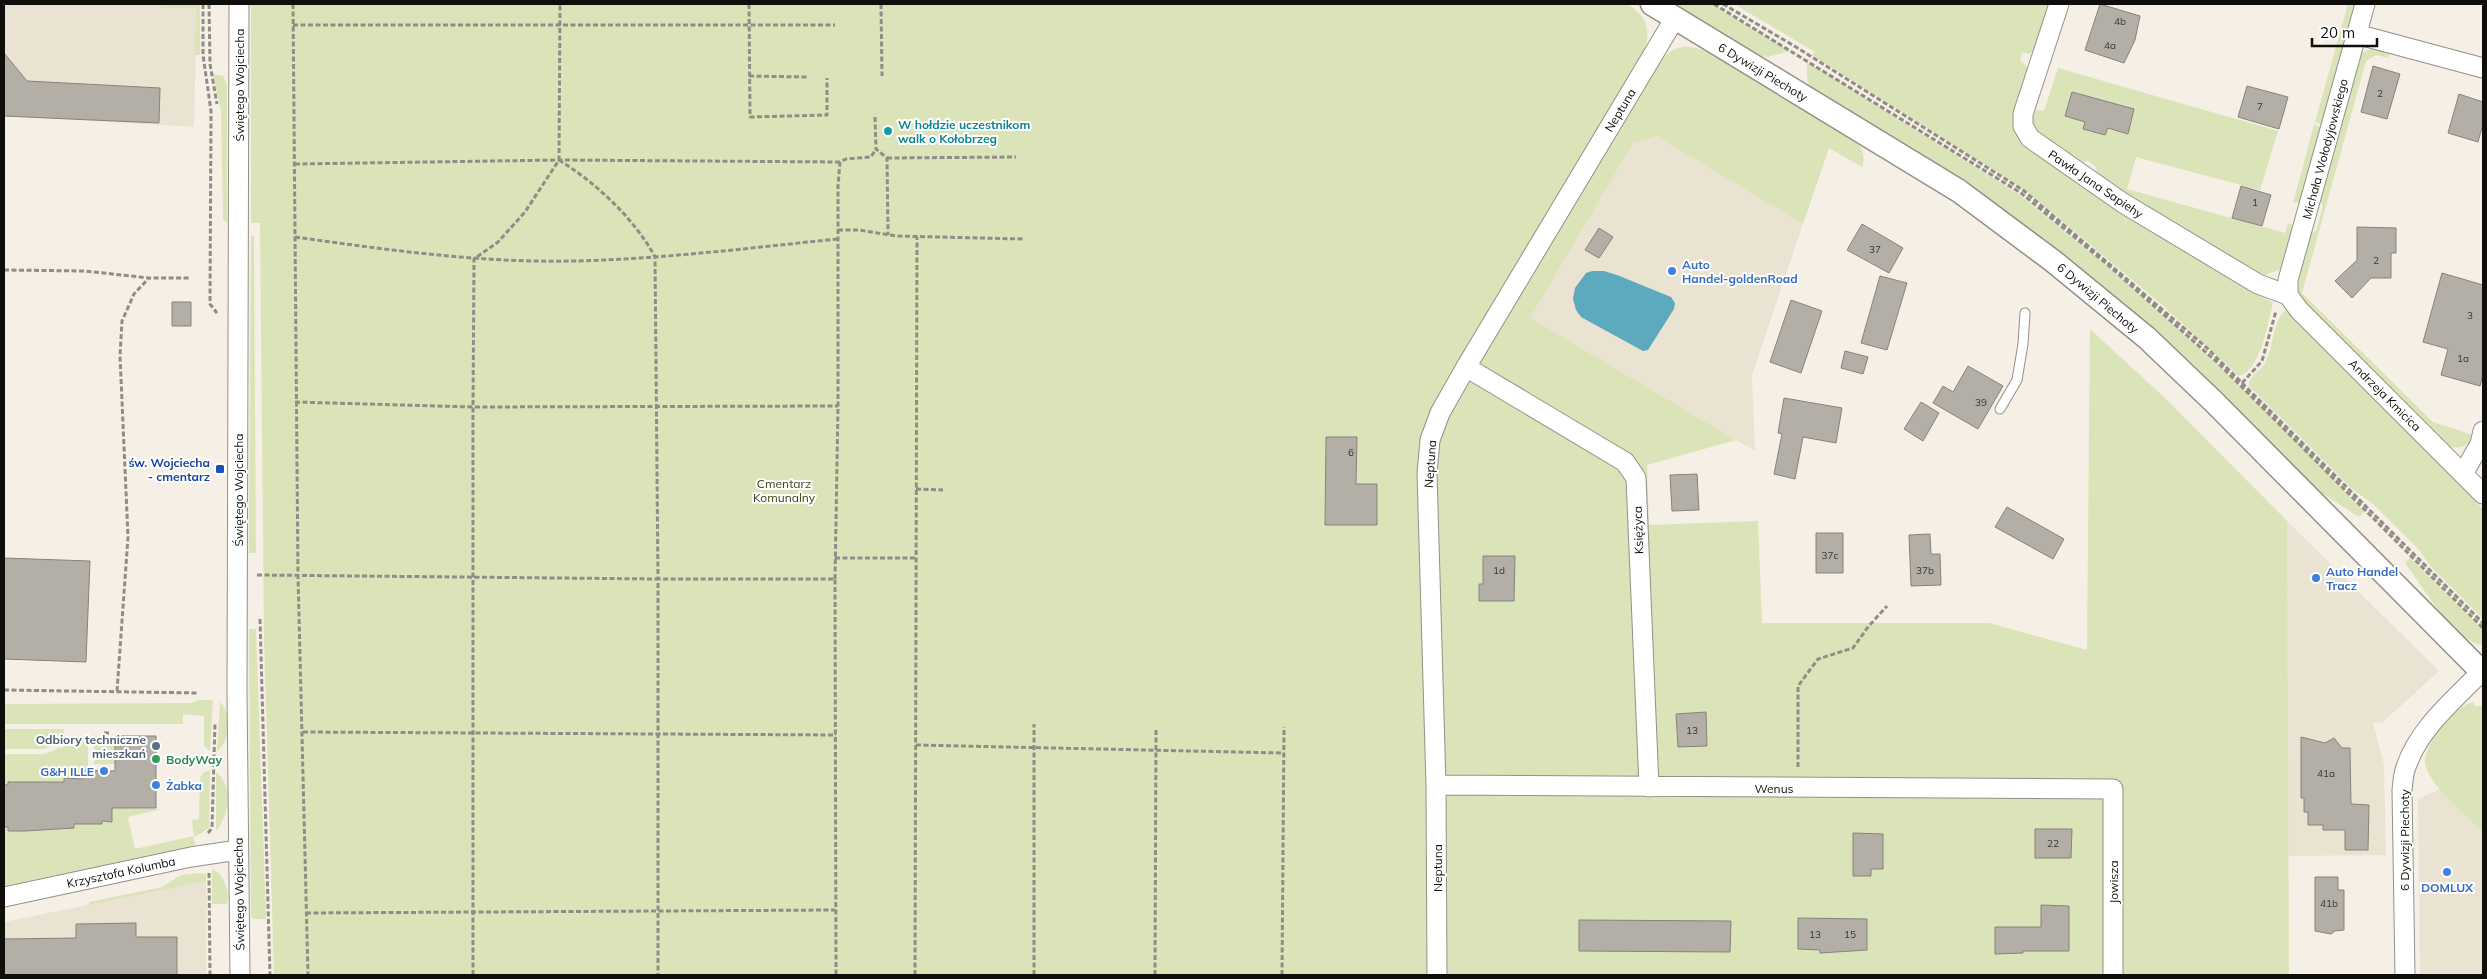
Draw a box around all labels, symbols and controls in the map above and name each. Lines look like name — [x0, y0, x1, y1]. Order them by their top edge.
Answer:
house number: 4b — [2114, 15, 2126, 28]
scale bar — [2312, 15, 2377, 47]
text: 20 m — [2320, 23, 2355, 42]
street label: Świętego Wojciecha — [232, 29, 247, 141]
street label: 6 Dywizji Piechoty — [1716, 39, 1811, 105]
house number: 4a — [2104, 39, 2116, 52]
street label: Michała Wołodyjowskiego — [2299, 77, 2351, 221]
street label: Neptuna — [1601, 86, 1639, 134]
house number: 2 — [2377, 87, 2383, 100]
house number: 7 — [2257, 100, 2263, 113]
place label: W hołdzie uczestnikom walk o Kołobrzeg — [898, 117, 1030, 146]
marker: W hołdzie uczestnikom walk o Kołobrzeg — [882, 125, 894, 137]
street label: Pawła Jana Sapiehy — [2046, 147, 2147, 222]
house number: 1 — [2252, 196, 2258, 209]
house number: 37 — [1869, 243, 1881, 256]
house number: 2 — [2373, 254, 2379, 267]
place label: Auto Handel-goldenRoad — [1682, 257, 1798, 286]
street label: 6 Dywizji Piechoty — [2054, 260, 2142, 337]
marker: Auto Handel-goldenRoad — [1666, 265, 1678, 277]
house number: 3 — [2467, 309, 2473, 322]
house number: 1a — [2457, 352, 2469, 365]
street label: Andrzeja Kmicica — [2346, 356, 2424, 434]
house number: 39 — [1975, 396, 1987, 409]
street label: Świętego Wojciecha — [231, 434, 246, 546]
street label: Neptuna — [1421, 440, 1439, 488]
house number: 6 — [1348, 446, 1354, 459]
place label: św. Wojciecha - cmentarz — [128, 455, 210, 484]
marker: św. Wojciecha - cmentarz — [214, 463, 226, 475]
park label: Cmentarz Komunalny — [753, 476, 816, 505]
street label: Księżyca — [1630, 506, 1646, 554]
house number: 37c — [1822, 549, 1839, 562]
house number: 1d — [1493, 564, 1505, 577]
house number: 37b — [1916, 564, 1934, 577]
place label: Auto Handel Tracz — [2326, 564, 2398, 593]
marker: Auto Handel Tracz — [2310, 572, 2322, 584]
house number: 13 — [1686, 724, 1698, 737]
place label: Odbiory techniczne mieszkań — [36, 732, 146, 761]
marker: Odbiory techniczne mieszkań — [150, 740, 162, 752]
place label: BodyWay — [166, 752, 222, 767]
marker: BodyWay — [150, 753, 162, 765]
place label: G&H ILLE — [40, 764, 94, 779]
marker: G&H ILLE — [98, 765, 110, 777]
house number: 41a — [2317, 767, 2335, 780]
place label: Żabka — [166, 778, 202, 793]
marker: Żabka — [150, 779, 162, 791]
street label: Wenus — [1754, 781, 1794, 796]
street label: 6 Dywizji Piechoty — [2397, 788, 2412, 891]
street label: Świętego Wojciecha — [231, 837, 247, 951]
house number: 22 — [2047, 837, 2059, 850]
street label: Neptuna — [1430, 844, 1445, 892]
street label: Krzysztofa Kolumba — [65, 853, 177, 891]
street label: Jowisza — [2106, 860, 2121, 904]
marker: DOMLUX — [2441, 866, 2453, 878]
place label: DOMLUX — [2421, 880, 2474, 895]
house number: 41b — [2320, 897, 2338, 910]
house number: 13 — [1809, 928, 1821, 941]
house number: 15 — [1844, 928, 1856, 941]

